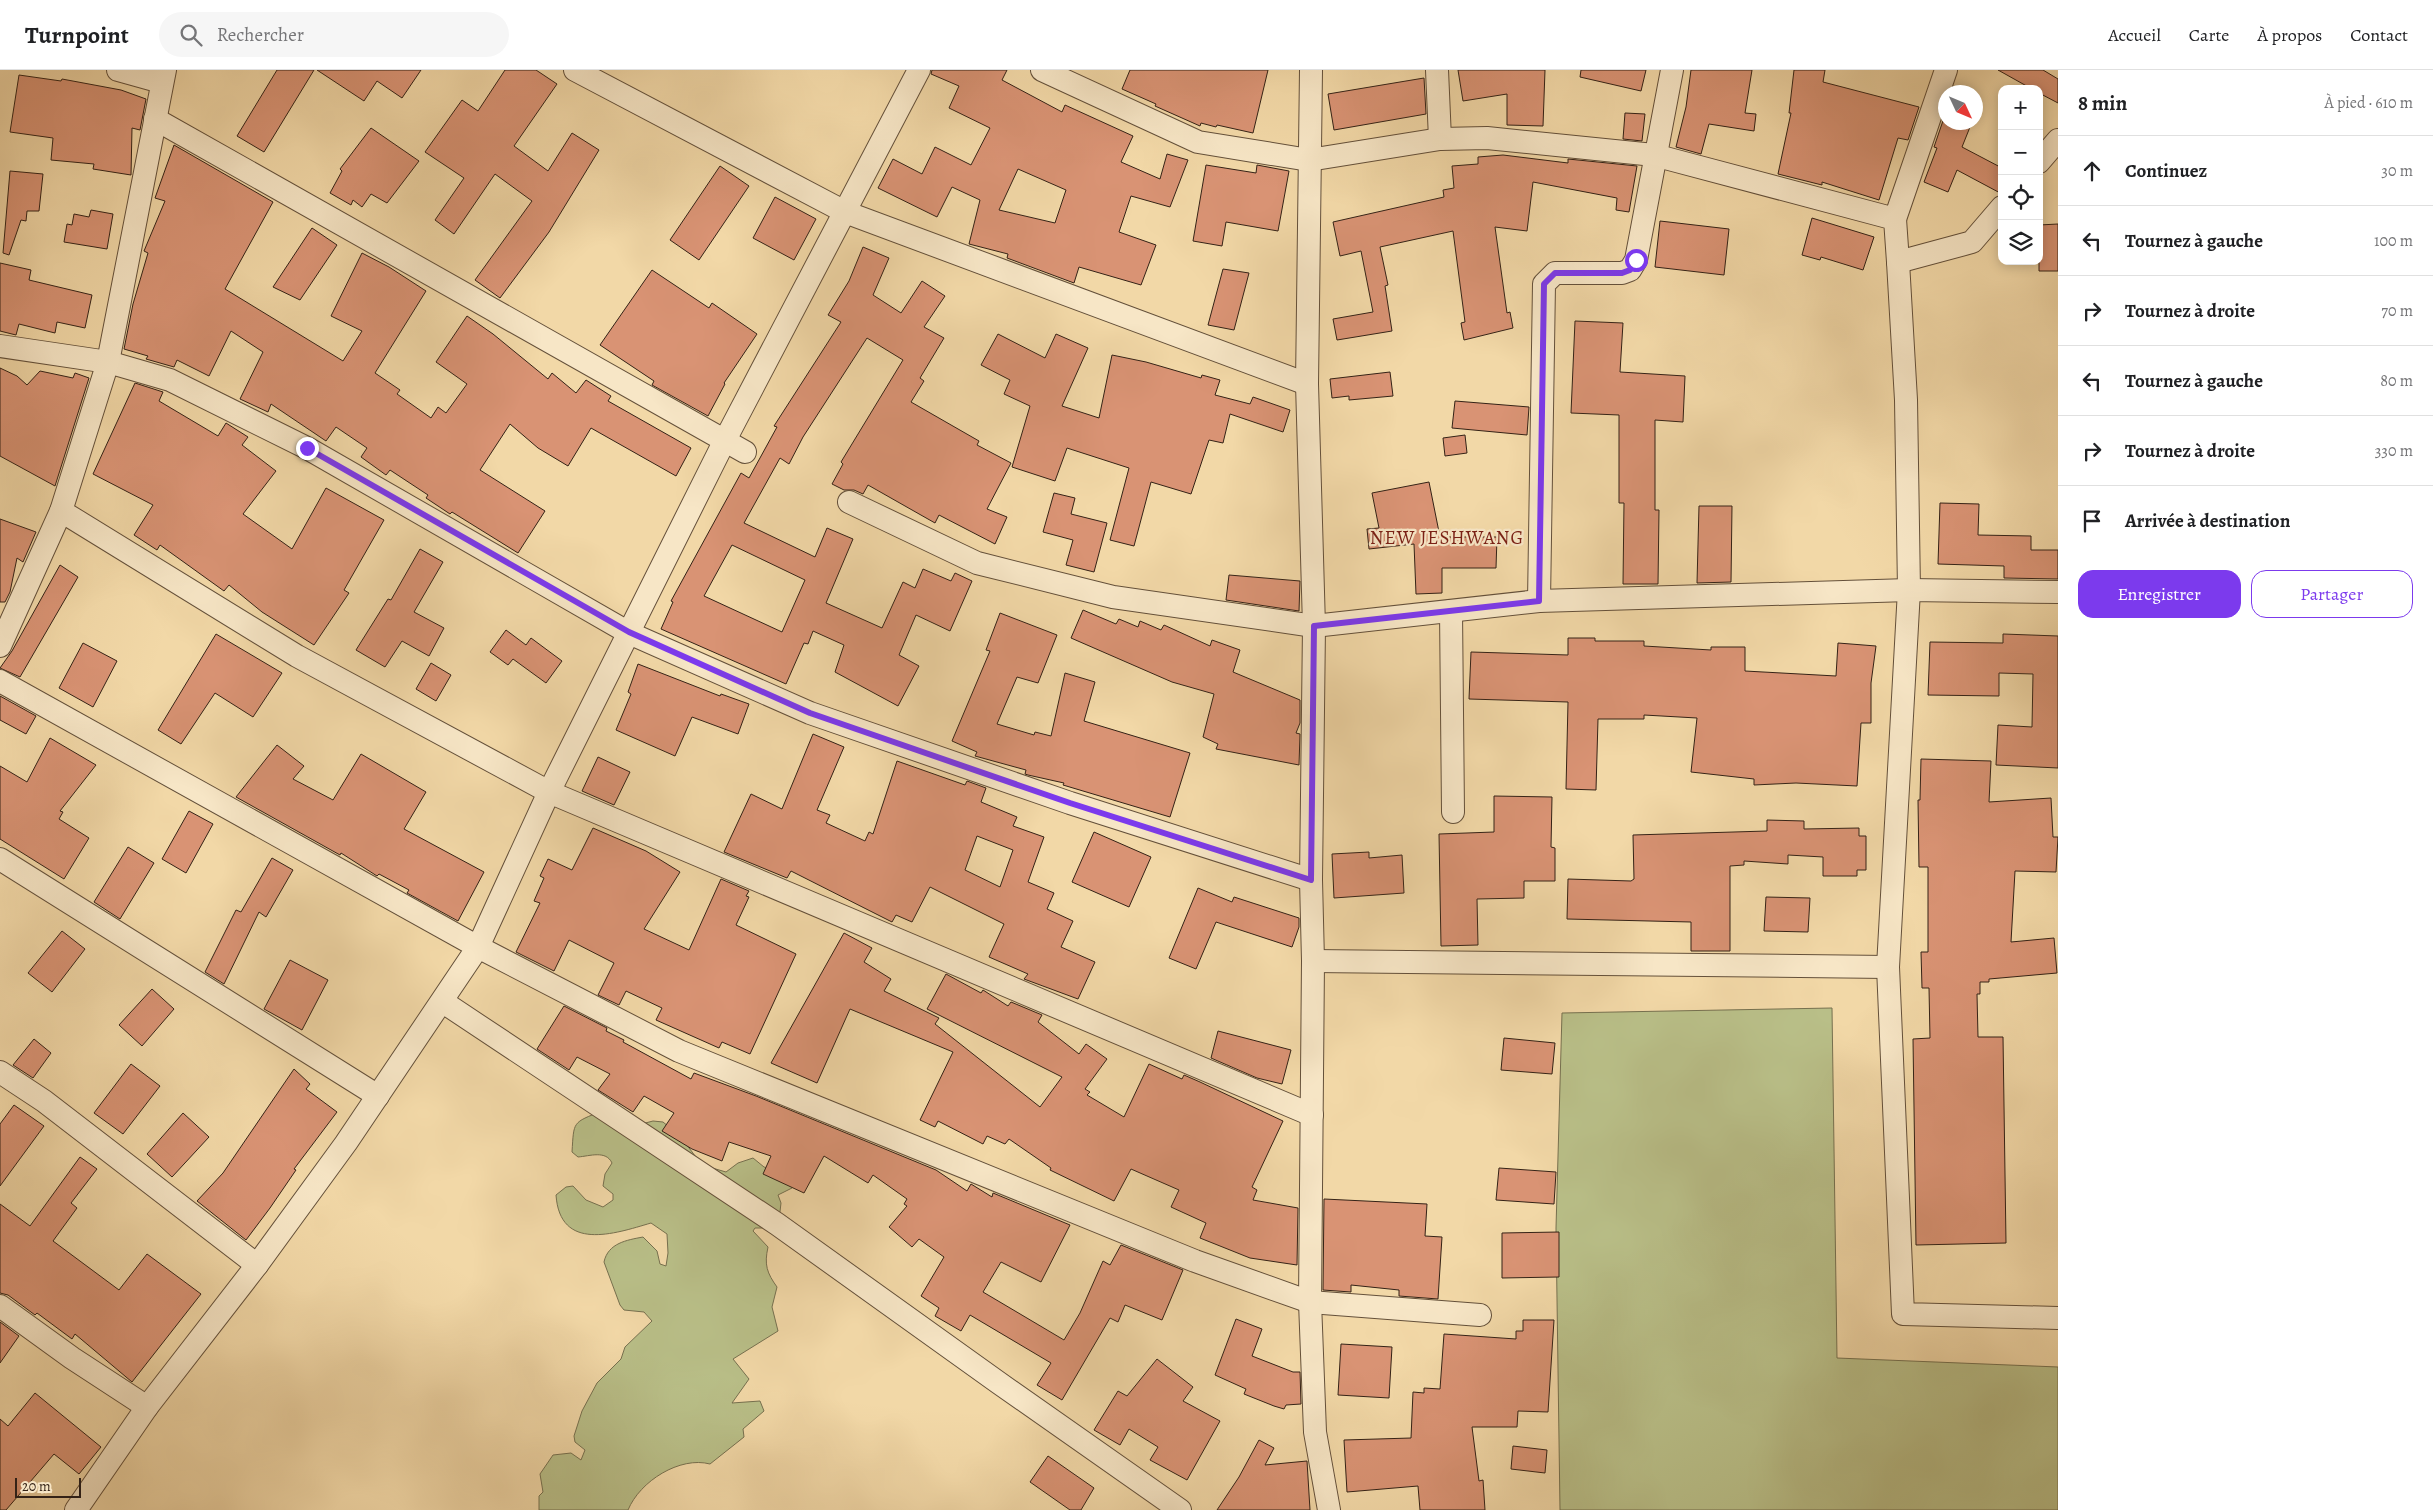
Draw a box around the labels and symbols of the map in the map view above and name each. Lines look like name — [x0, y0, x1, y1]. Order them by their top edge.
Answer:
north arrow — [1938, 85, 1983, 130]
route start — [1625, 249, 1648, 272]
route end — [296, 437, 319, 460]
district label: NEW JESHWANG — [1370, 525, 1524, 551]
scale bar — [15, 1475, 81, 1498]

